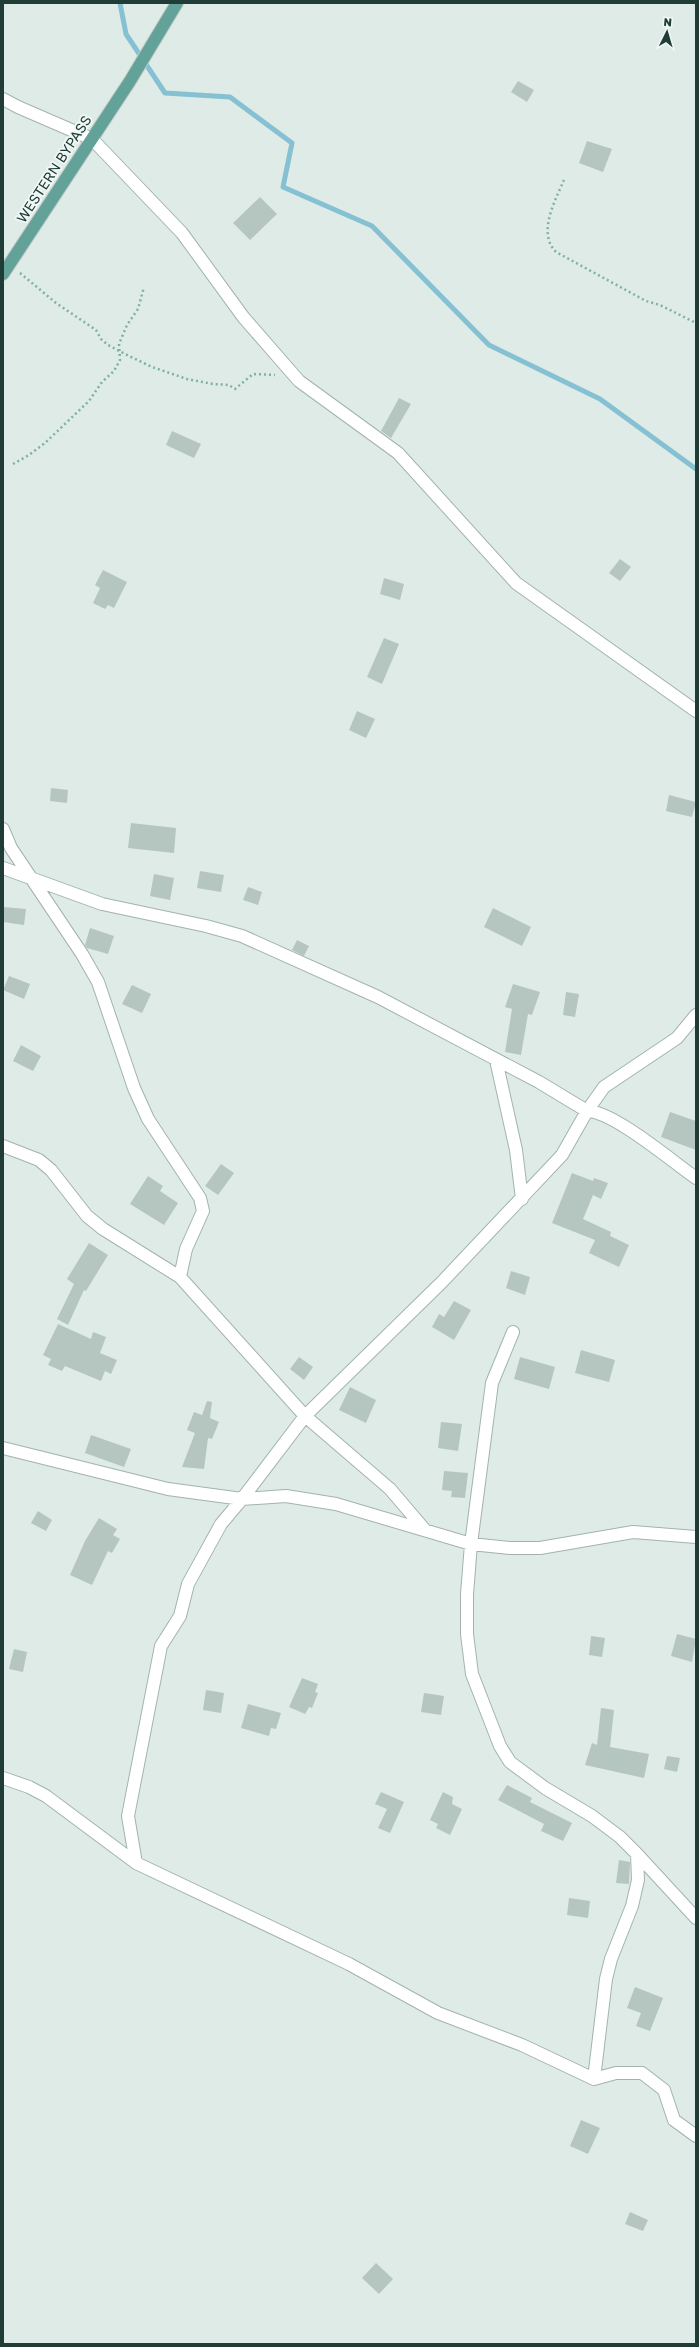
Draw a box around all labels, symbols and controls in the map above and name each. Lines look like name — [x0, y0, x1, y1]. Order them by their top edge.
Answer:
north arrow — [647, 12, 687, 52]
text: N — [663, 15, 673, 28]
street label: WESTERN BYPASS — [13, 112, 95, 226]

